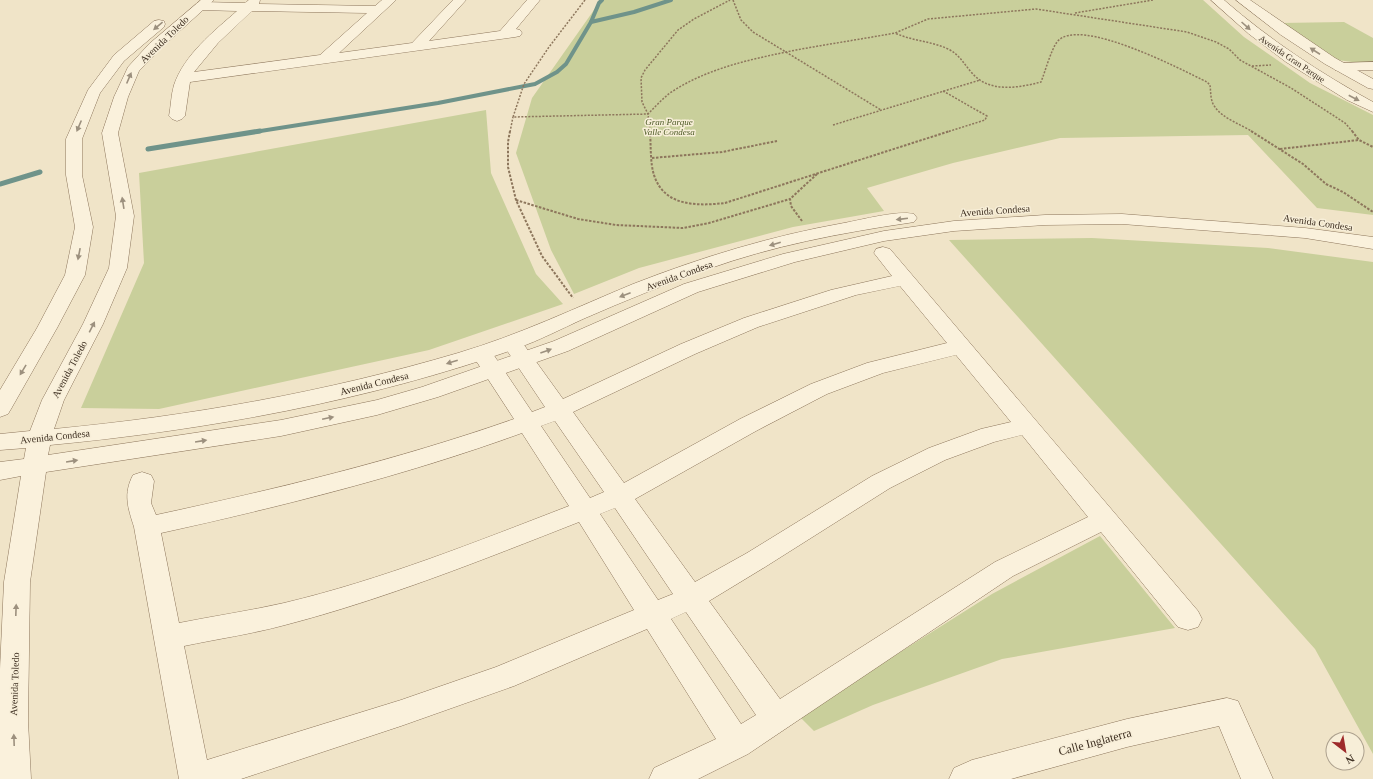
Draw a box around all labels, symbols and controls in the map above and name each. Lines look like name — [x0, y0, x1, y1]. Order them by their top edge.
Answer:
street label: Avenida Toledo — [138, 13, 191, 65]
one-way arrow — [152, 21, 163, 30]
one-way arrow — [1241, 21, 1250, 30]
street label: Avenida Gran Parque — [1257, 33, 1327, 85]
one-way arrow — [1310, 47, 1321, 55]
one-way arrow — [127, 72, 133, 84]
one-way arrow — [1348, 95, 1359, 101]
park label: Gran Parque Valle Condesa — [643, 117, 695, 137]
one-way arrow — [76, 121, 82, 132]
one-way arrow — [120, 197, 126, 209]
street label: Avenida Condesa — [960, 203, 1031, 218]
street label: Avenida Condesa — [1282, 212, 1354, 233]
one-way arrow — [896, 216, 908, 222]
one-way arrow — [768, 241, 780, 247]
one-way arrow — [75, 248, 81, 260]
street label: Avenida Condesa — [644, 258, 715, 293]
one-way arrow — [619, 292, 631, 298]
one-way arrow — [88, 321, 95, 333]
street label: Avenida Toledo — [50, 339, 89, 400]
one-way arrow — [541, 348, 553, 354]
one-way arrow — [446, 359, 458, 365]
one-way arrow — [19, 364, 26, 376]
street label: Avenida Condesa — [339, 370, 410, 397]
one-way arrow — [322, 414, 335, 420]
street label: Avenida Condesa — [20, 427, 91, 446]
one-way arrow — [195, 438, 207, 444]
one-way arrow — [66, 458, 78, 464]
one-way arrow — [13, 604, 20, 616]
street label: Avenida Toledo — [8, 652, 21, 716]
street label: Calle Inglaterra — [1057, 725, 1134, 758]
north arrow — [1325, 731, 1365, 771]
one-way arrow — [10, 734, 17, 746]
text: N — [1344, 752, 1357, 767]

